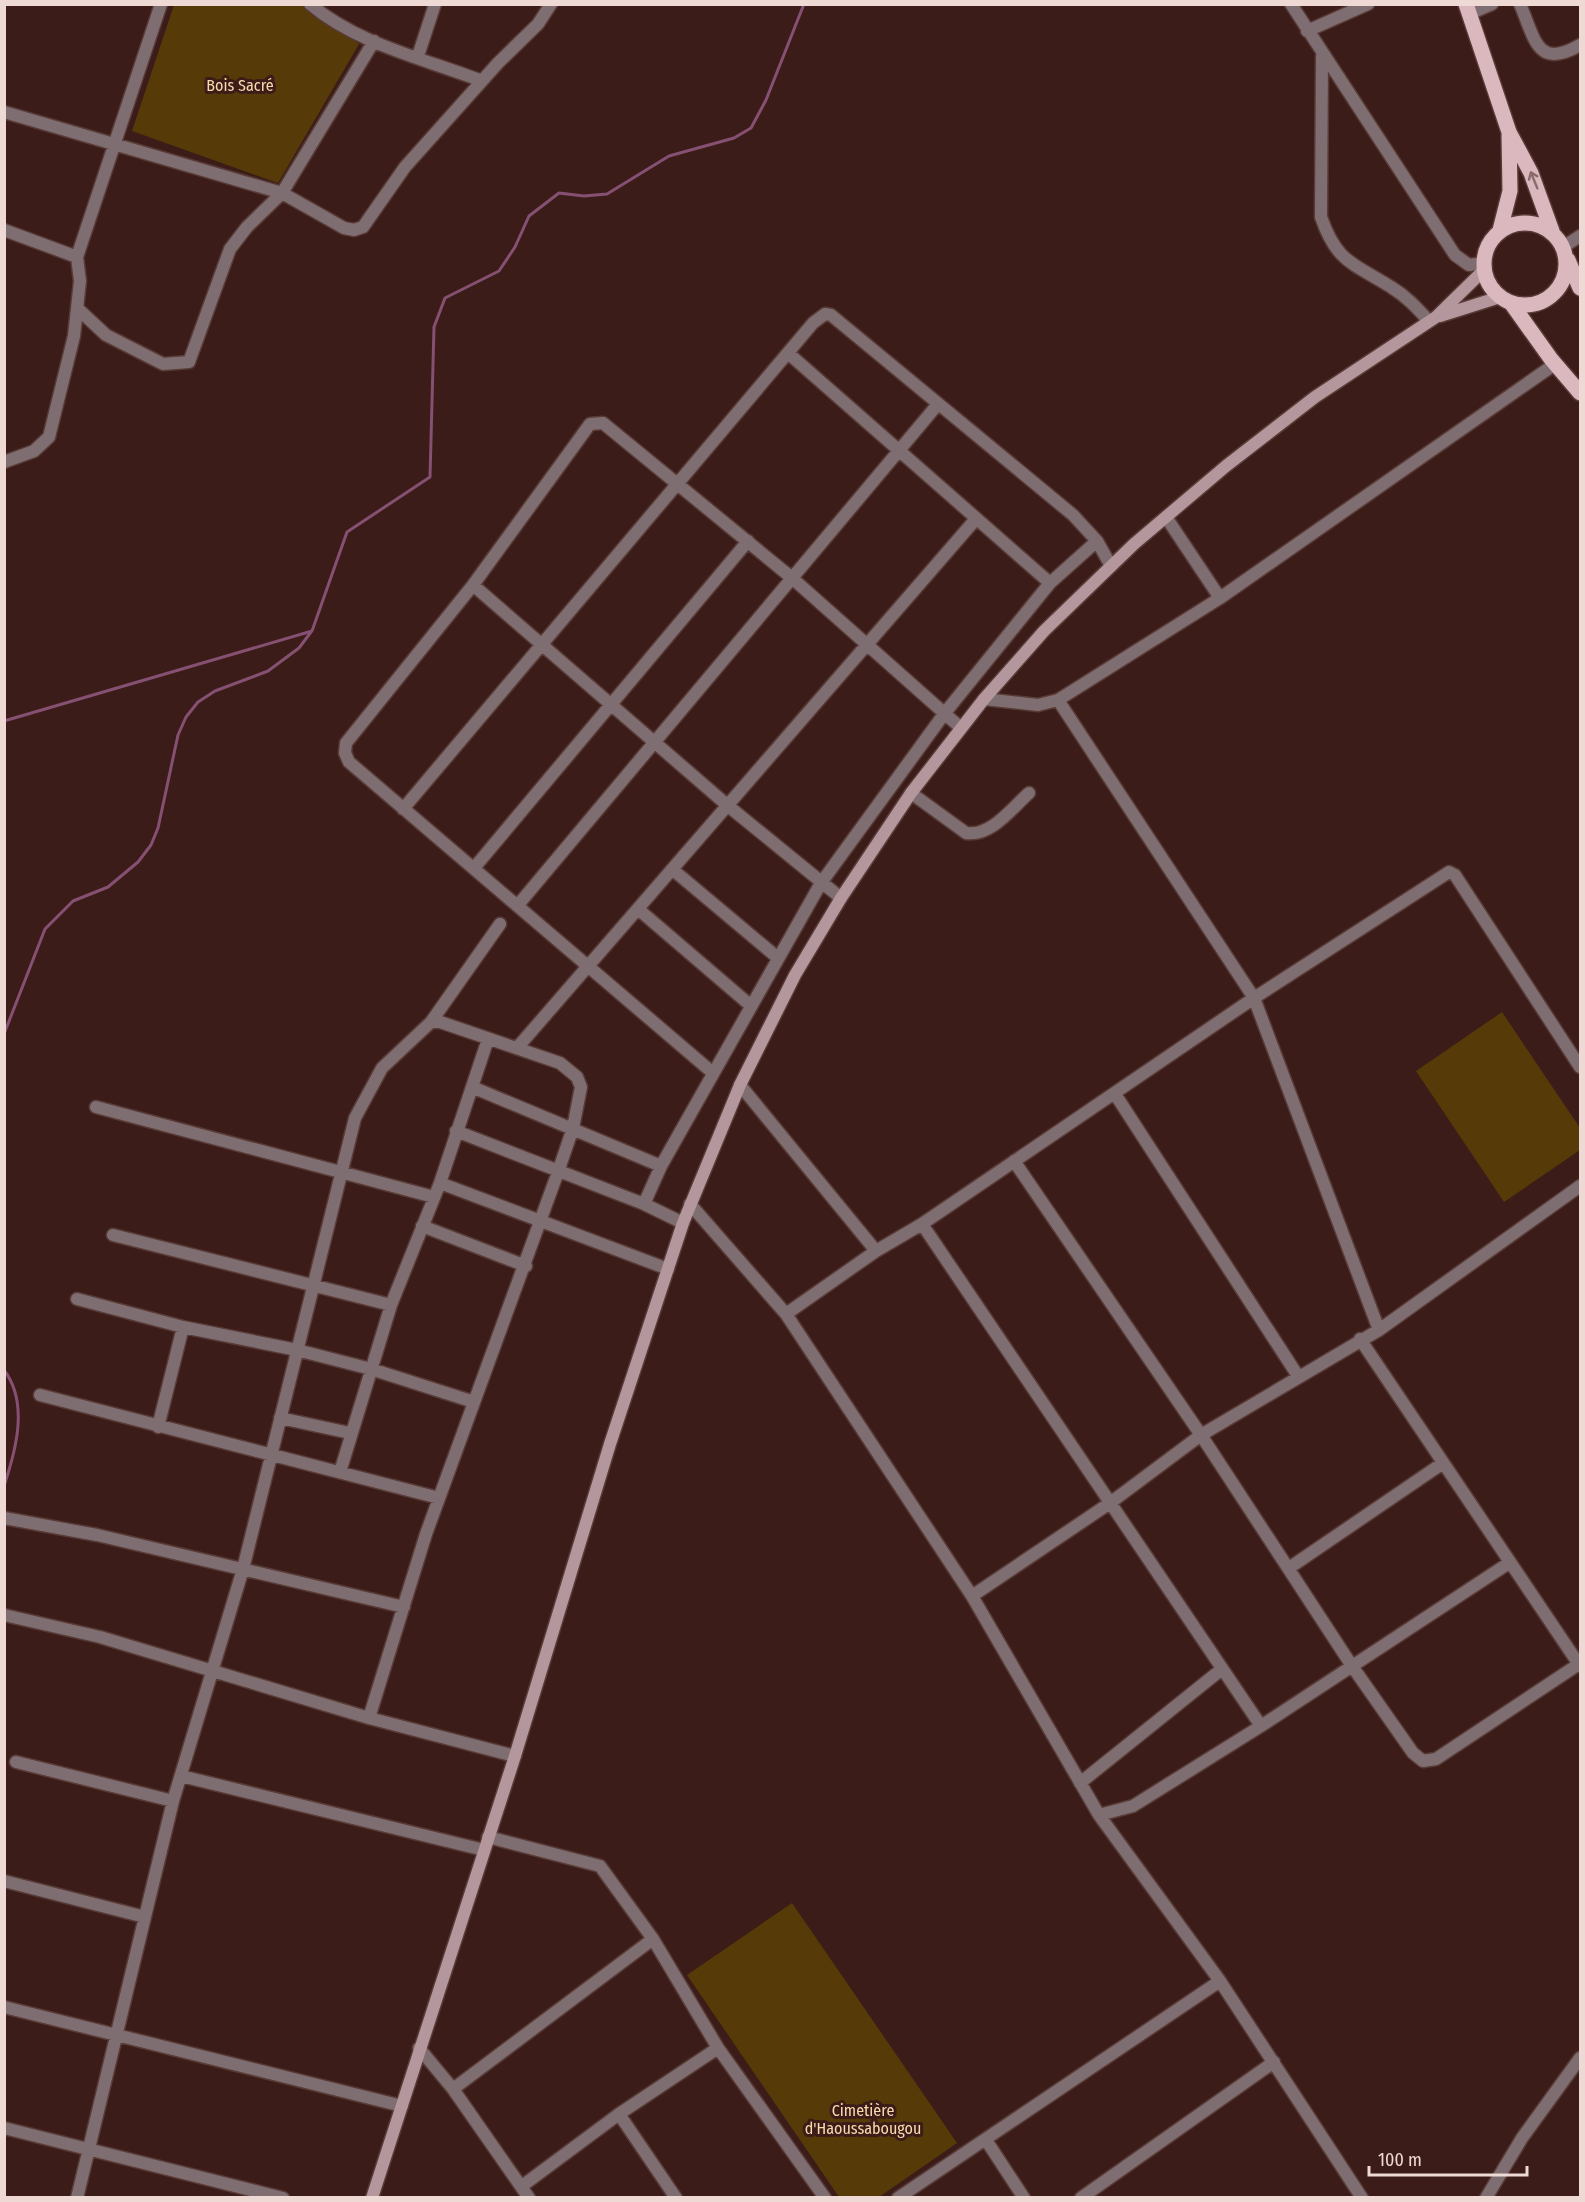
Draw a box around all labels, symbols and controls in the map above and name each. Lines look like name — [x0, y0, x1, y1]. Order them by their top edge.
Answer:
park label: Bois Sacré — [206, 76, 274, 95]
one-way arrow — [1528, 172, 1539, 190]
park label: Cimetière d'Haoussabougou — [805, 2101, 921, 2138]
scale bar — [1369, 2139, 1526, 2177]
text: 100 m — [1378, 2149, 1422, 2171]

